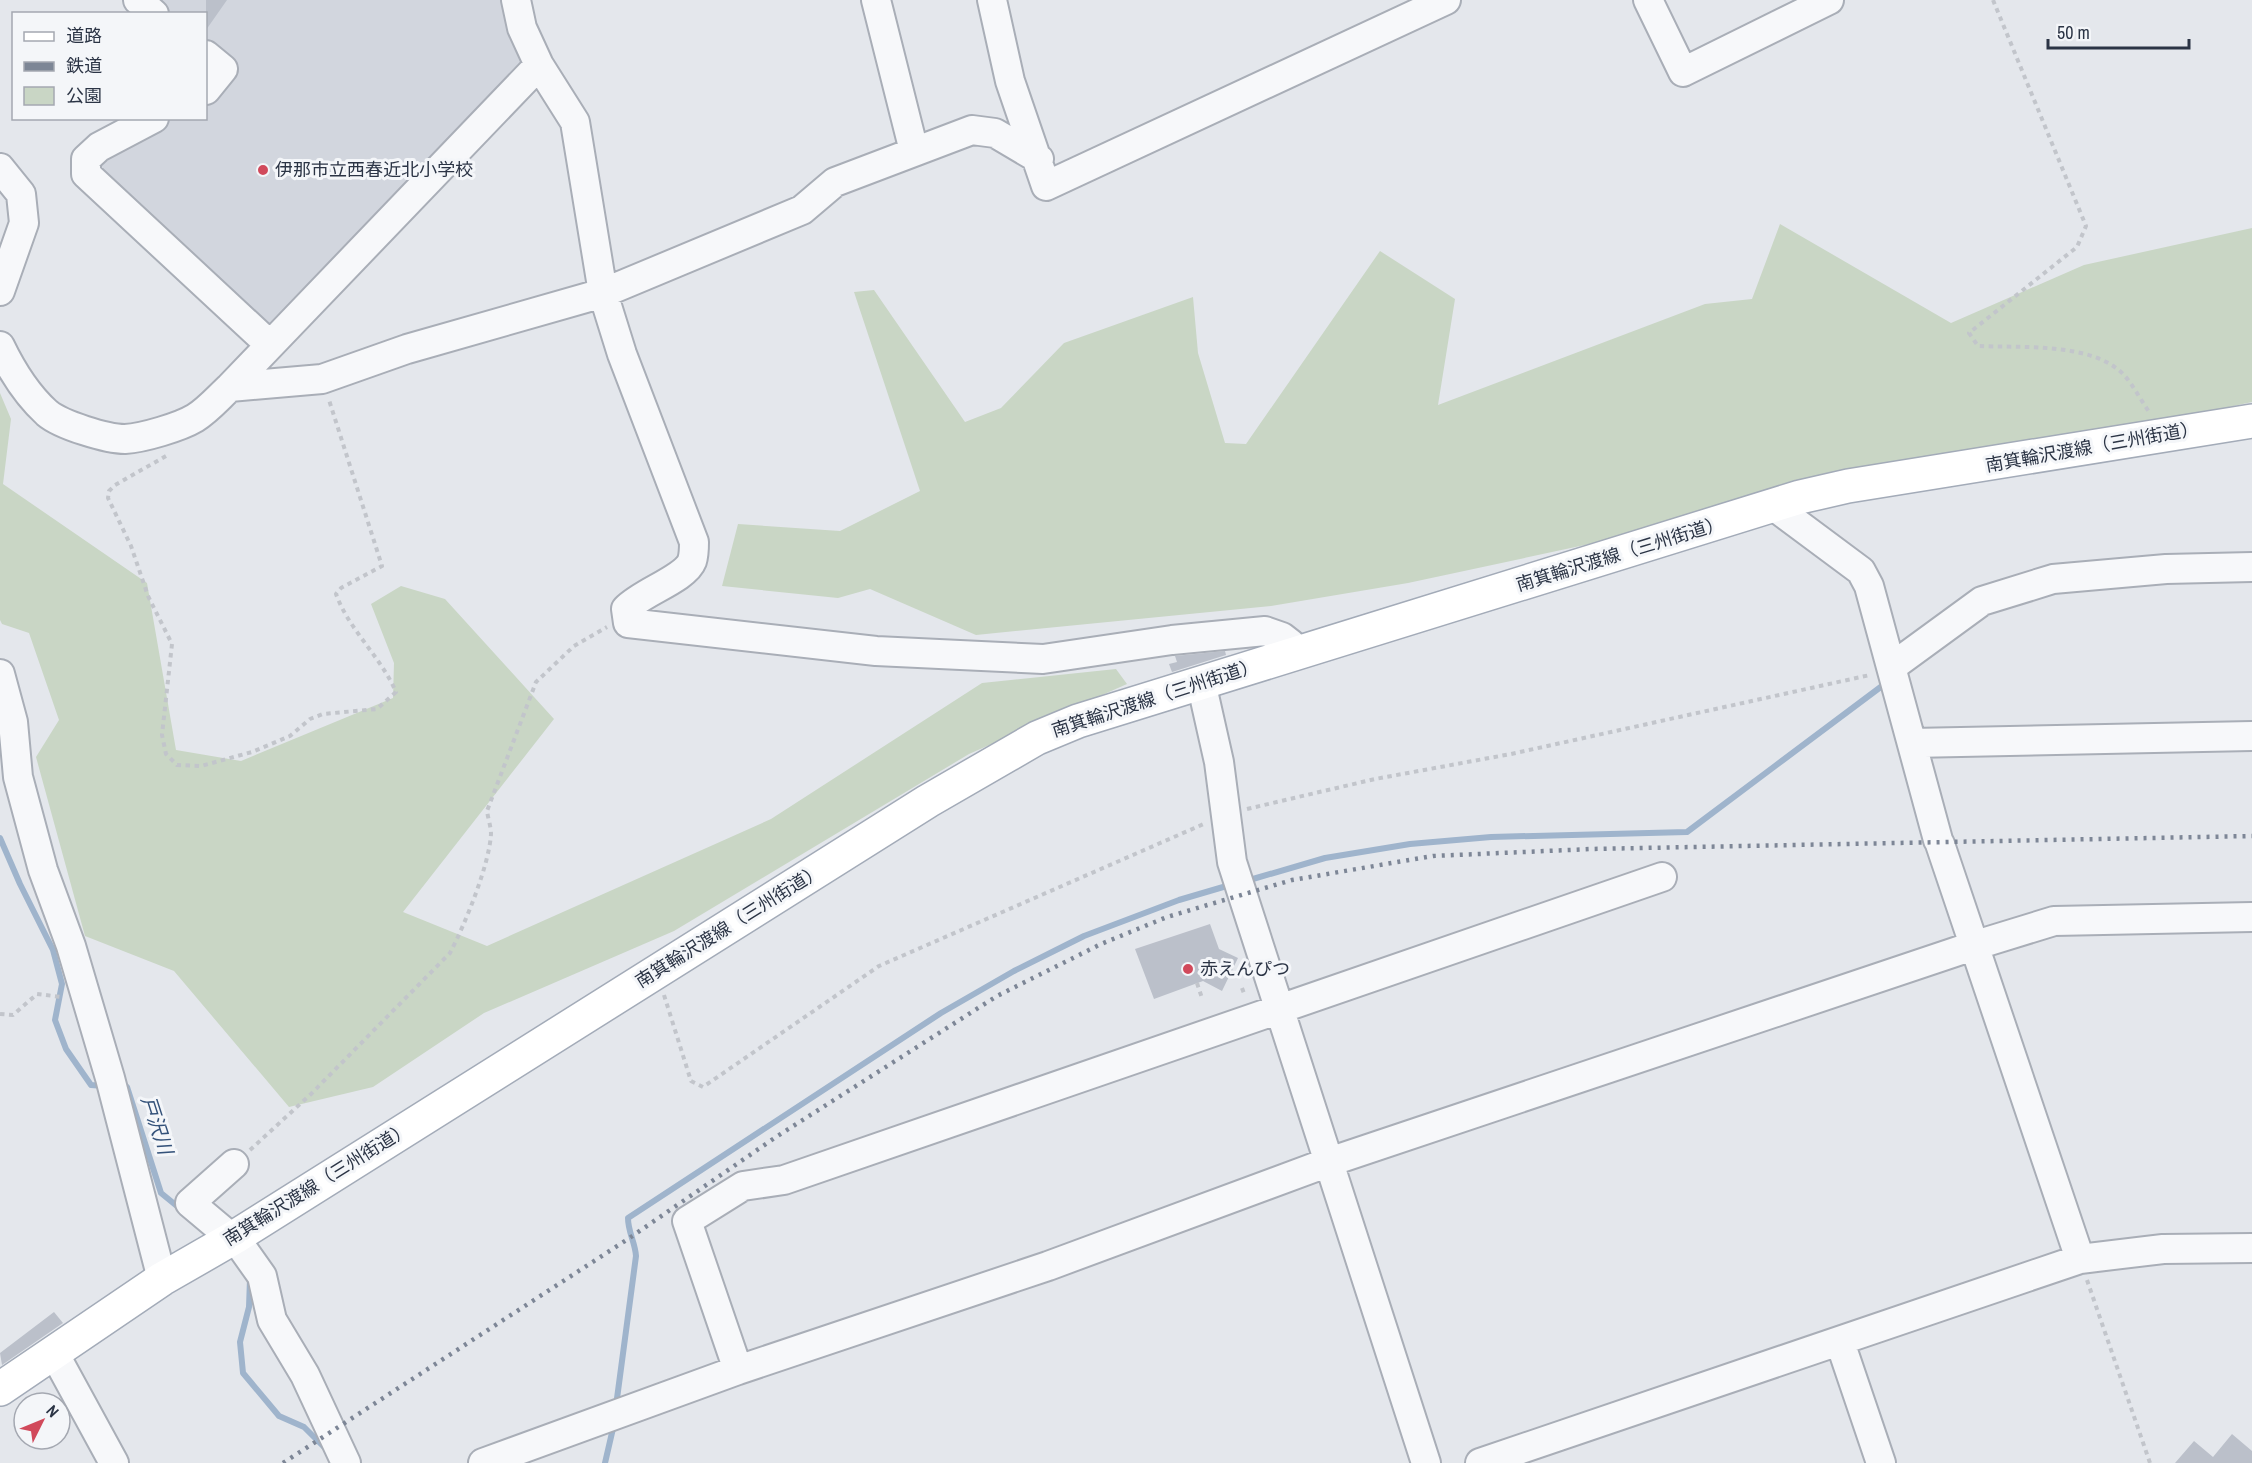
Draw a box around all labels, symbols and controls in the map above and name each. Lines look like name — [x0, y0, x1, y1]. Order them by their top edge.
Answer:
legend — [12, 12, 207, 120]
scale bar — [2048, 12, 2189, 50]
text: 50 m — [2057, 20, 2090, 45]
text: 道路 — [66, 23, 102, 48]
text: 鉄道 — [66, 53, 102, 78]
text: 公園 — [66, 83, 102, 108]
place label: 伊那市立西春近北小学校 — [275, 157, 473, 182]
marker: 伊那市立西春近北小学校 — [256, 163, 270, 177]
street label: 南箕輪沢渡線（三州街道） — [1983, 415, 2200, 478]
street label: 南箕輪沢渡線（三州街道） — [1513, 510, 1727, 597]
street label: 南箕輪沢渡線（三州街道） — [1048, 652, 1261, 743]
street label: 南箕輪沢渡線（三州街道） — [631, 858, 827, 993]
place label: 赤えんぴつ — [1200, 956, 1290, 981]
marker: 赤えんぴつ — [1181, 962, 1195, 976]
water label: 戸沢川 — [135, 1092, 180, 1159]
street label: 南箕輪沢渡線（三州街道） — [219, 1116, 415, 1251]
north arrow — [12, 1391, 72, 1451]
text: N — [42, 1400, 64, 1422]

